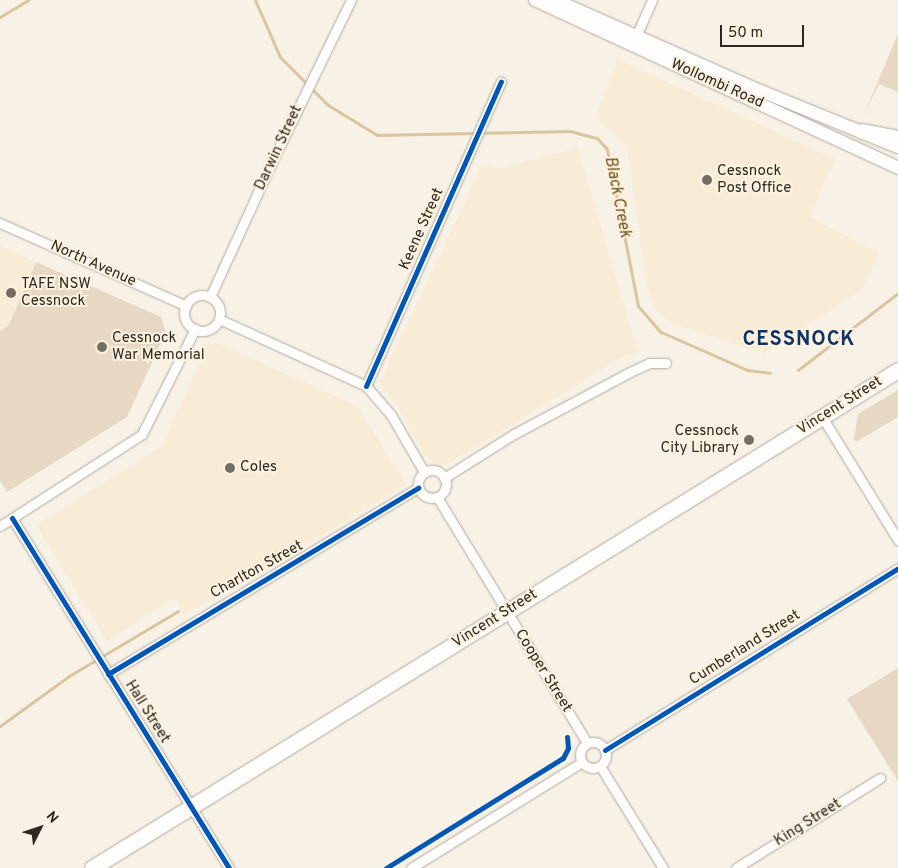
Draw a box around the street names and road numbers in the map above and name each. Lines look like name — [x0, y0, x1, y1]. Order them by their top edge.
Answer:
street label: Wollombi Road — [668, 55, 766, 113]
street label: Darwin Street — [251, 103, 307, 193]
street label: Keene Street — [396, 185, 448, 273]
street label: North Avenue — [47, 237, 139, 291]
street label: Vincent Street — [794, 373, 886, 439]
street label: Charlton Street — [208, 537, 306, 603]
street label: Vincent Street — [449, 586, 541, 652]
street label: Cumberland Street — [686, 607, 804, 689]
street label: Cooper Street — [510, 626, 576, 716]
street label: Hall Street — [121, 677, 173, 747]
street label: King Street — [771, 795, 845, 851]

